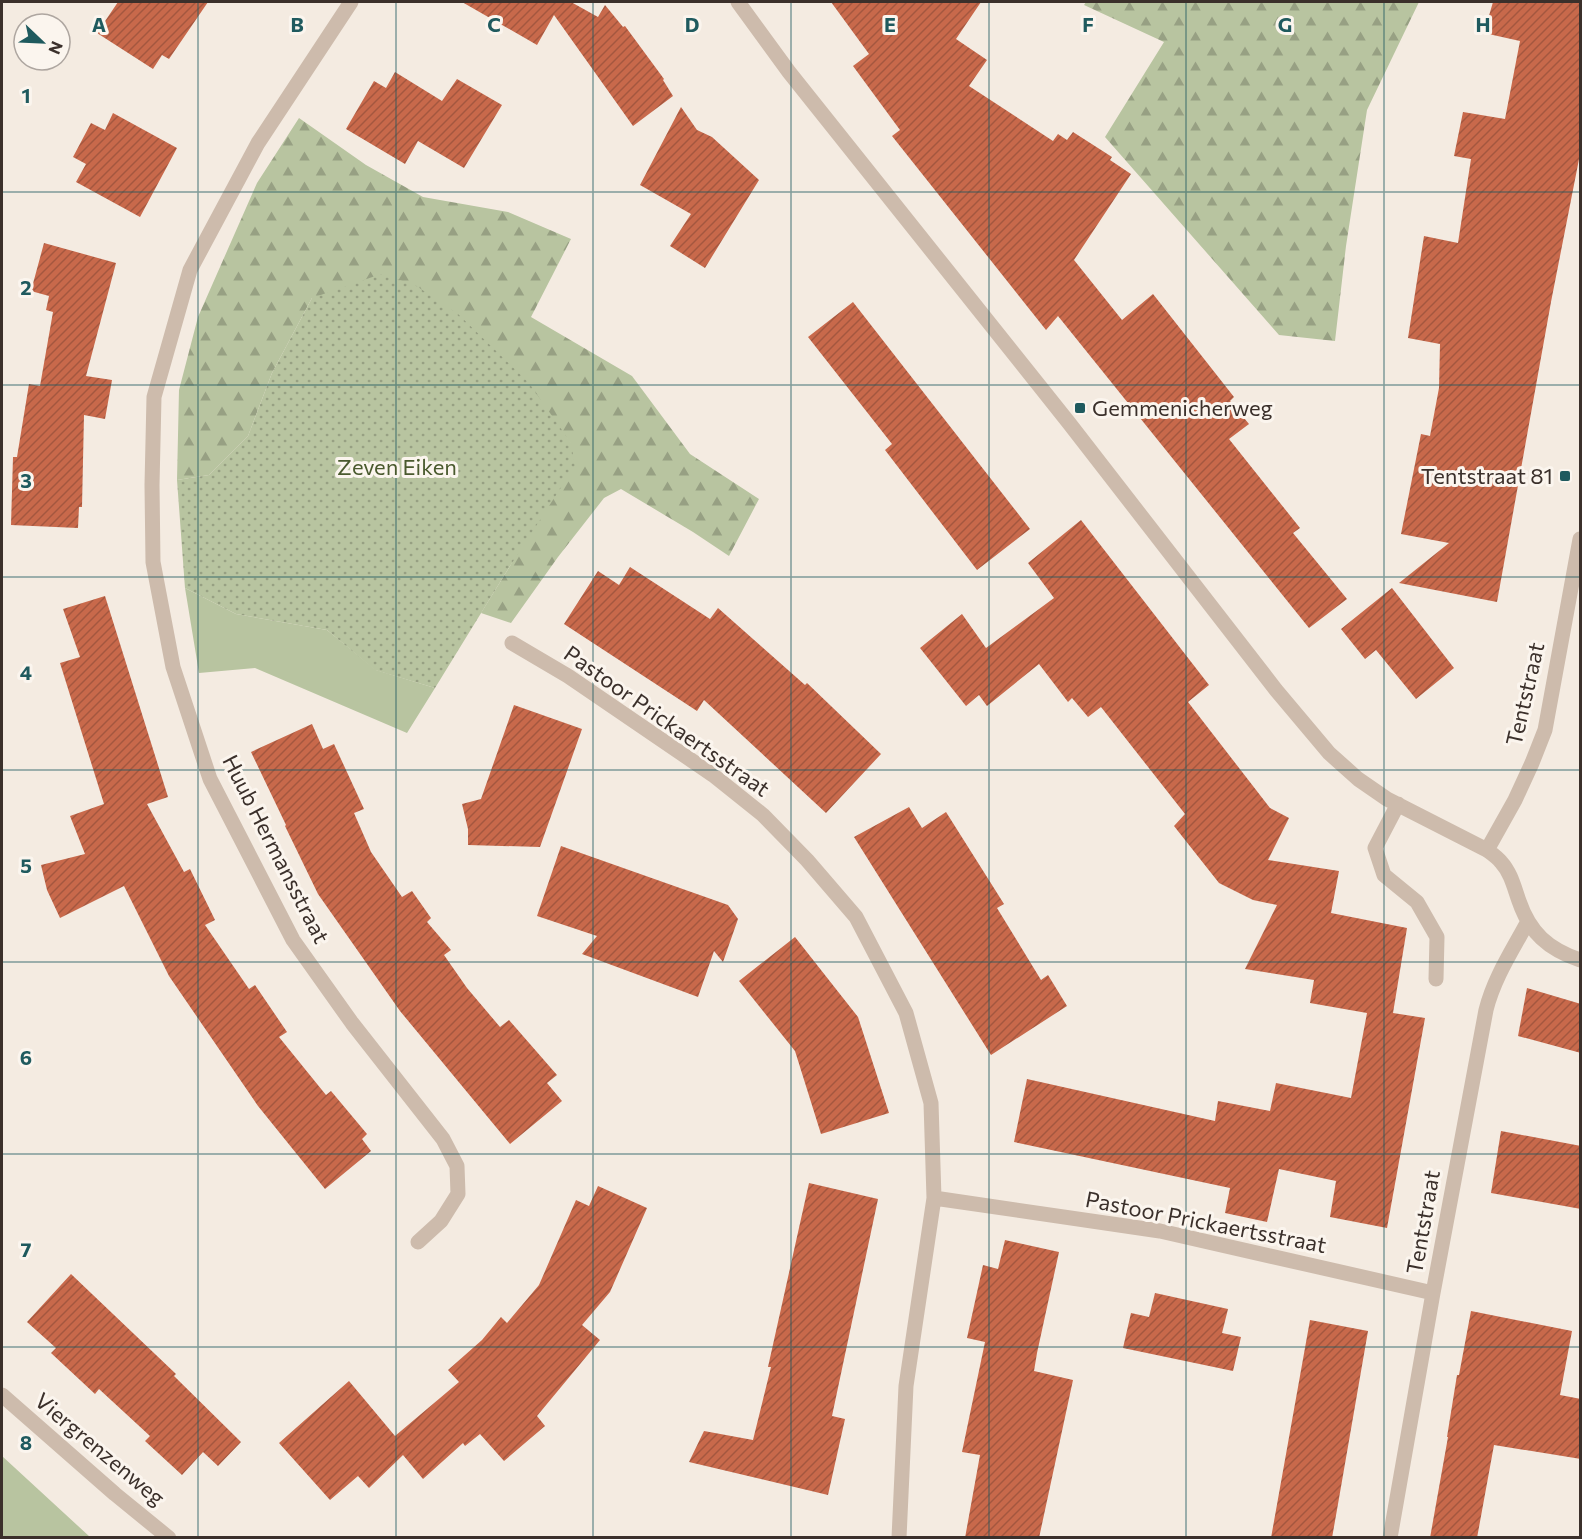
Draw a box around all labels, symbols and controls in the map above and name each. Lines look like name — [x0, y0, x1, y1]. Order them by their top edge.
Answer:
north arrow — [12, 12, 72, 72]
text: A — [92, 12, 106, 36]
text: B — [290, 12, 304, 36]
text: C — [487, 12, 501, 36]
text: D — [685, 12, 699, 36]
text: E — [884, 12, 896, 36]
text: F — [1082, 12, 1094, 36]
text: G — [1278, 12, 1292, 36]
text: H — [1476, 12, 1491, 36]
text: N — [45, 39, 67, 57]
text: 1 — [21, 83, 31, 107]
text: 2 — [20, 275, 32, 299]
place label: Gemmenicherweg — [1092, 394, 1273, 421]
marker: Gemmenicherweg — [1073, 401, 1087, 415]
park label: Zeven Eiken — [337, 453, 457, 480]
place label: Tentstraat 81 — [1421, 462, 1553, 489]
text: 3 — [20, 468, 32, 492]
marker: Tentstraat 81 — [1558, 469, 1572, 483]
street label: Pastoor Prickaertsstraat — [559, 639, 775, 802]
street label: Tentstraat — [1500, 640, 1550, 748]
text: 4 — [20, 660, 32, 684]
street label: Huub Hermansstraat — [217, 750, 336, 948]
text: 5 — [20, 853, 32, 877]
text: 6 — [20, 1045, 32, 1069]
street label: Tentstraat — [1400, 1168, 1445, 1276]
street label: Pastoor Prickaertsstraat — [1083, 1185, 1329, 1258]
text: 7 — [21, 1237, 32, 1261]
street label: Viergrenzenweg — [30, 1386, 171, 1511]
text: 8 — [20, 1430, 32, 1454]

